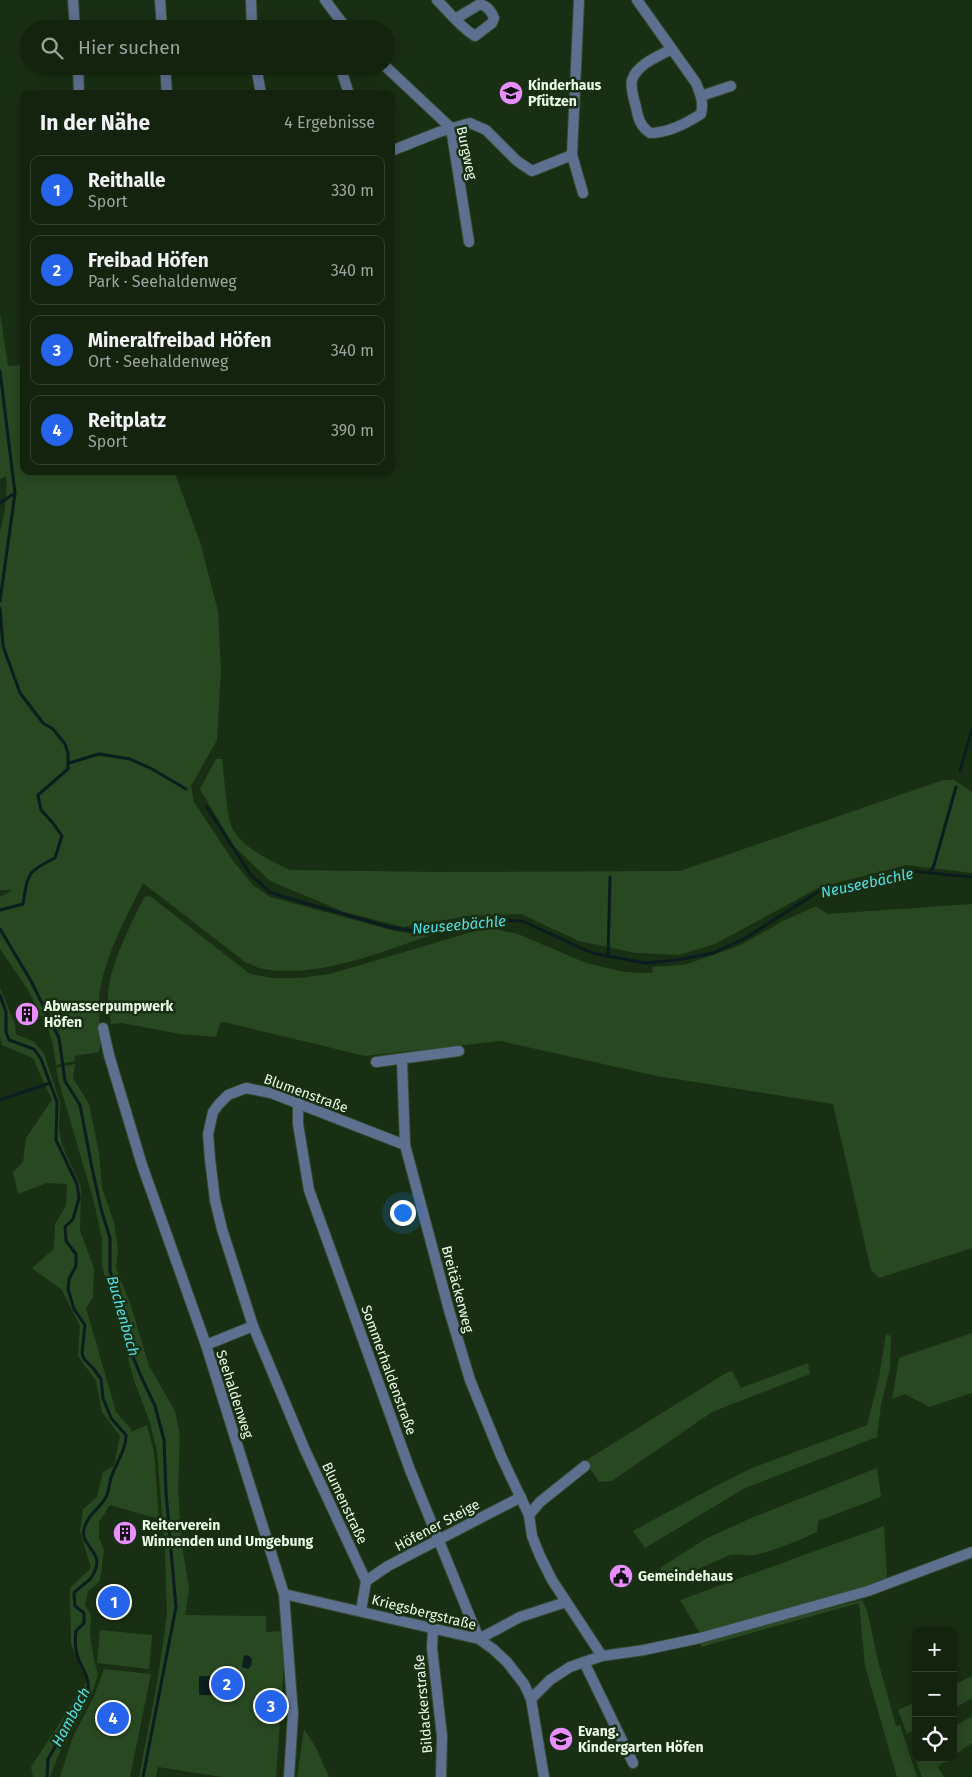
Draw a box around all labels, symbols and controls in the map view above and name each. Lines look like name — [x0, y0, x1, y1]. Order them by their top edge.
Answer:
search box — [20, 20, 395, 75]
icon: search — [38, 34, 66, 62]
text: Hier suchen — [78, 36, 181, 59]
place label: Kinderhaus Pfützen — [528, 77, 601, 110]
school or university icon: Kinderhaus Pfützen — [498, 80, 524, 106]
text: In der Nähe — [40, 110, 150, 136]
text: 4 Ergebnisse — [284, 113, 375, 132]
street label: Burgweg — [453, 125, 481, 182]
text: Reithalle — [88, 169, 165, 192]
text: 1 — [53, 181, 61, 200]
text: 330 m — [331, 181, 374, 200]
text: Sport — [88, 192, 128, 211]
text: Freibad Höfen — [88, 249, 209, 272]
text: 2 — [53, 261, 61, 280]
text: 340 m — [331, 261, 374, 280]
text: Park · Seehaldenweg — [88, 272, 237, 291]
text: Mineralfreibad Höfen — [88, 329, 271, 352]
text: 3 — [53, 341, 61, 360]
text: 340 m — [331, 341, 374, 360]
text: Ort · Seehaldenweg — [88, 352, 228, 371]
text: Reitplatz — [88, 409, 166, 432]
text: 4 — [52, 421, 62, 440]
text: 390 m — [331, 421, 374, 440]
text: Sport — [88, 432, 128, 451]
water label: Neuseebächle — [819, 864, 915, 902]
water label: Neuseebächle — [411, 912, 507, 938]
place label: Abwasserpumpwerk Höfen — [43, 998, 174, 1031]
building icon: Abwasserpumpwerk Höfen — [14, 1001, 40, 1027]
street label: Blumenstraße — [261, 1070, 350, 1117]
your location — [390, 1200, 416, 1226]
street label: Breitäckerweg — [438, 1244, 477, 1335]
water label: Buchenbach — [103, 1274, 143, 1358]
street label: Sommerhaldenstraße — [357, 1303, 420, 1437]
street label: Seehaldenweg — [212, 1348, 257, 1441]
street label: Blumenstraße — [318, 1459, 371, 1547]
street label: Höfener Steige — [392, 1496, 483, 1555]
place label: Reiterverein Winnenden und Umgebung — [142, 1517, 314, 1550]
building icon: Reiterverein Winnenden und Umgebung — [112, 1520, 138, 1546]
public building icon: Gemeindehaus — [608, 1563, 634, 1589]
place label: Gemeindehaus — [638, 1568, 733, 1585]
pin: 1 — [98, 1583, 130, 1621]
street label: Kriegsbergstraße — [370, 1591, 478, 1634]
map controls — [912, 1627, 957, 1762]
button: + — [912, 1627, 957, 1672]
street label: Bildackerstraße — [411, 1654, 436, 1754]
pin: 2 — [211, 1665, 243, 1703]
button: − — [912, 1672, 957, 1717]
water label: Hambach — [48, 1684, 94, 1750]
pin: 3 — [255, 1687, 287, 1725]
pin: 4 — [97, 1699, 129, 1737]
button: locate — [912, 1717, 957, 1762]
place label: Evang. Kindergarten Höfen — [578, 1723, 704, 1756]
school or university icon: Evang. Kindergarten Höfen — [548, 1726, 574, 1752]

